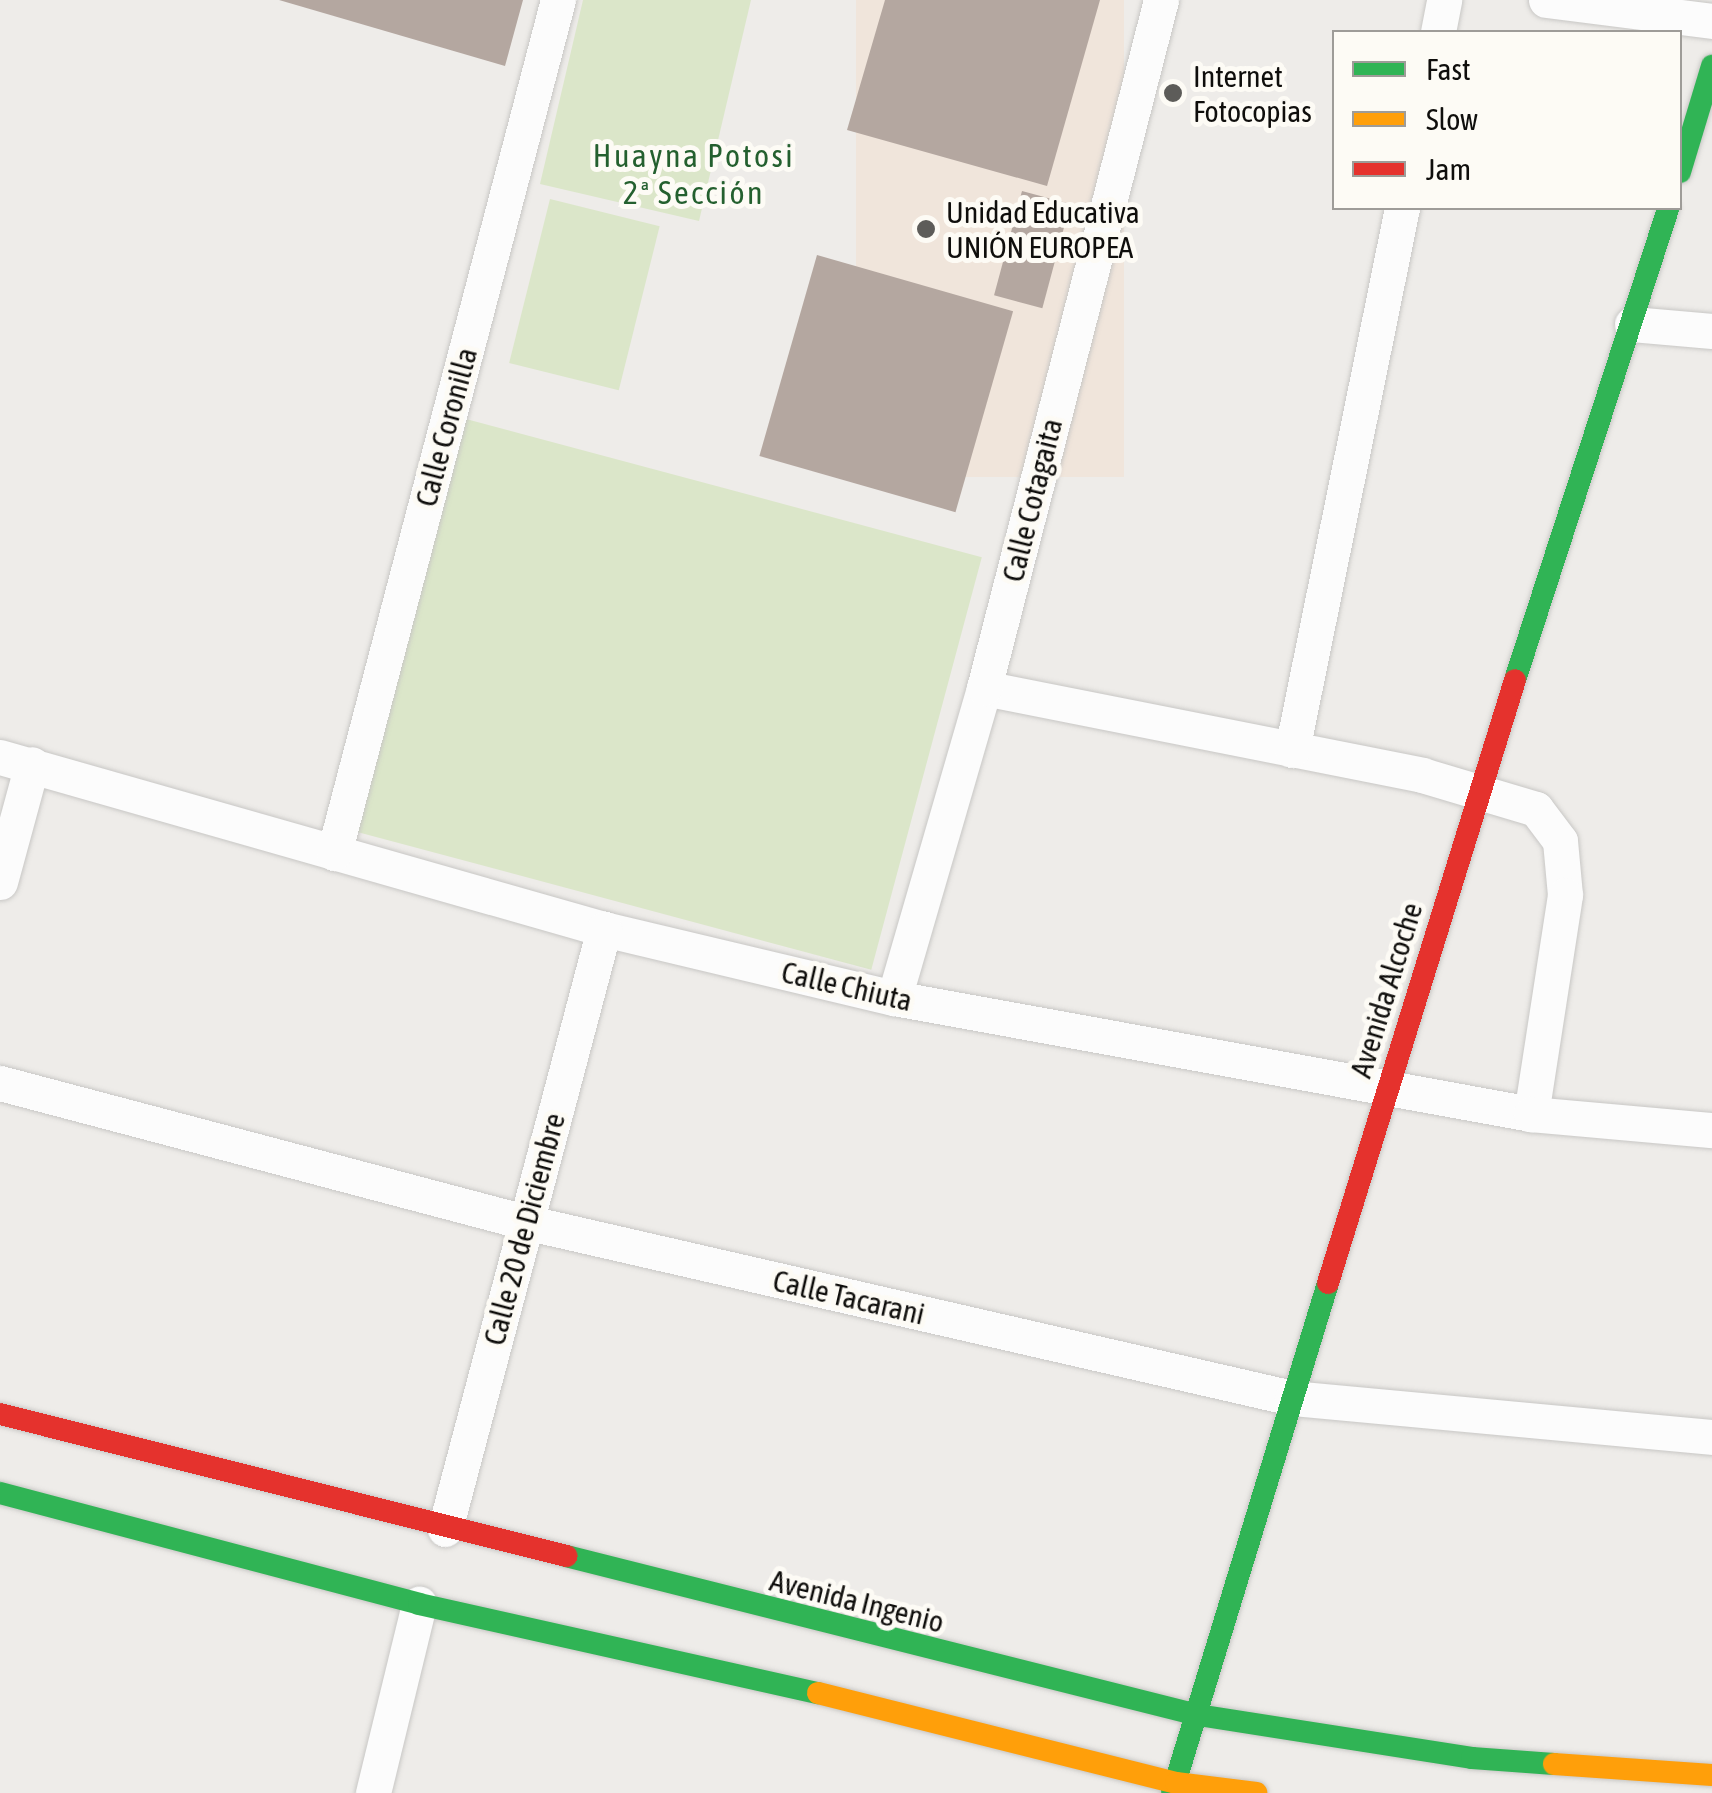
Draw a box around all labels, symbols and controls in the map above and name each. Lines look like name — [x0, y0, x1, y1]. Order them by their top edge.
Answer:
legend — [1332, 30, 1682, 210]
text: Fast — [1426, 52, 1471, 86]
place label: Internet Fotocopias — [1193, 58, 1312, 128]
marker: Internet Fotocopias — [1162, 82, 1184, 104]
text: Slow — [1426, 102, 1478, 136]
district label: Huayna Potosi 2ª Sección — [593, 138, 795, 213]
text: Jam — [1426, 152, 1471, 186]
place label: Unidad Educativa UNIÓN EUROPEA — [946, 194, 1140, 264]
marker: Unidad Educativa UNIÓN EUROPEA — [915, 218, 937, 240]
street label: Calle Coronilla — [408, 344, 484, 510]
street label: Calle Cotagaita — [994, 415, 1070, 585]
street label: Avenida Alcoche — [1342, 898, 1430, 1082]
street label: Calle Chiuta — [778, 954, 916, 1018]
street label: Calle 20 de Diciembre — [476, 1109, 572, 1349]
street label: Calle Tacarani — [770, 1262, 928, 1332]
street label: Avenida Ingenio — [766, 1562, 948, 1640]

